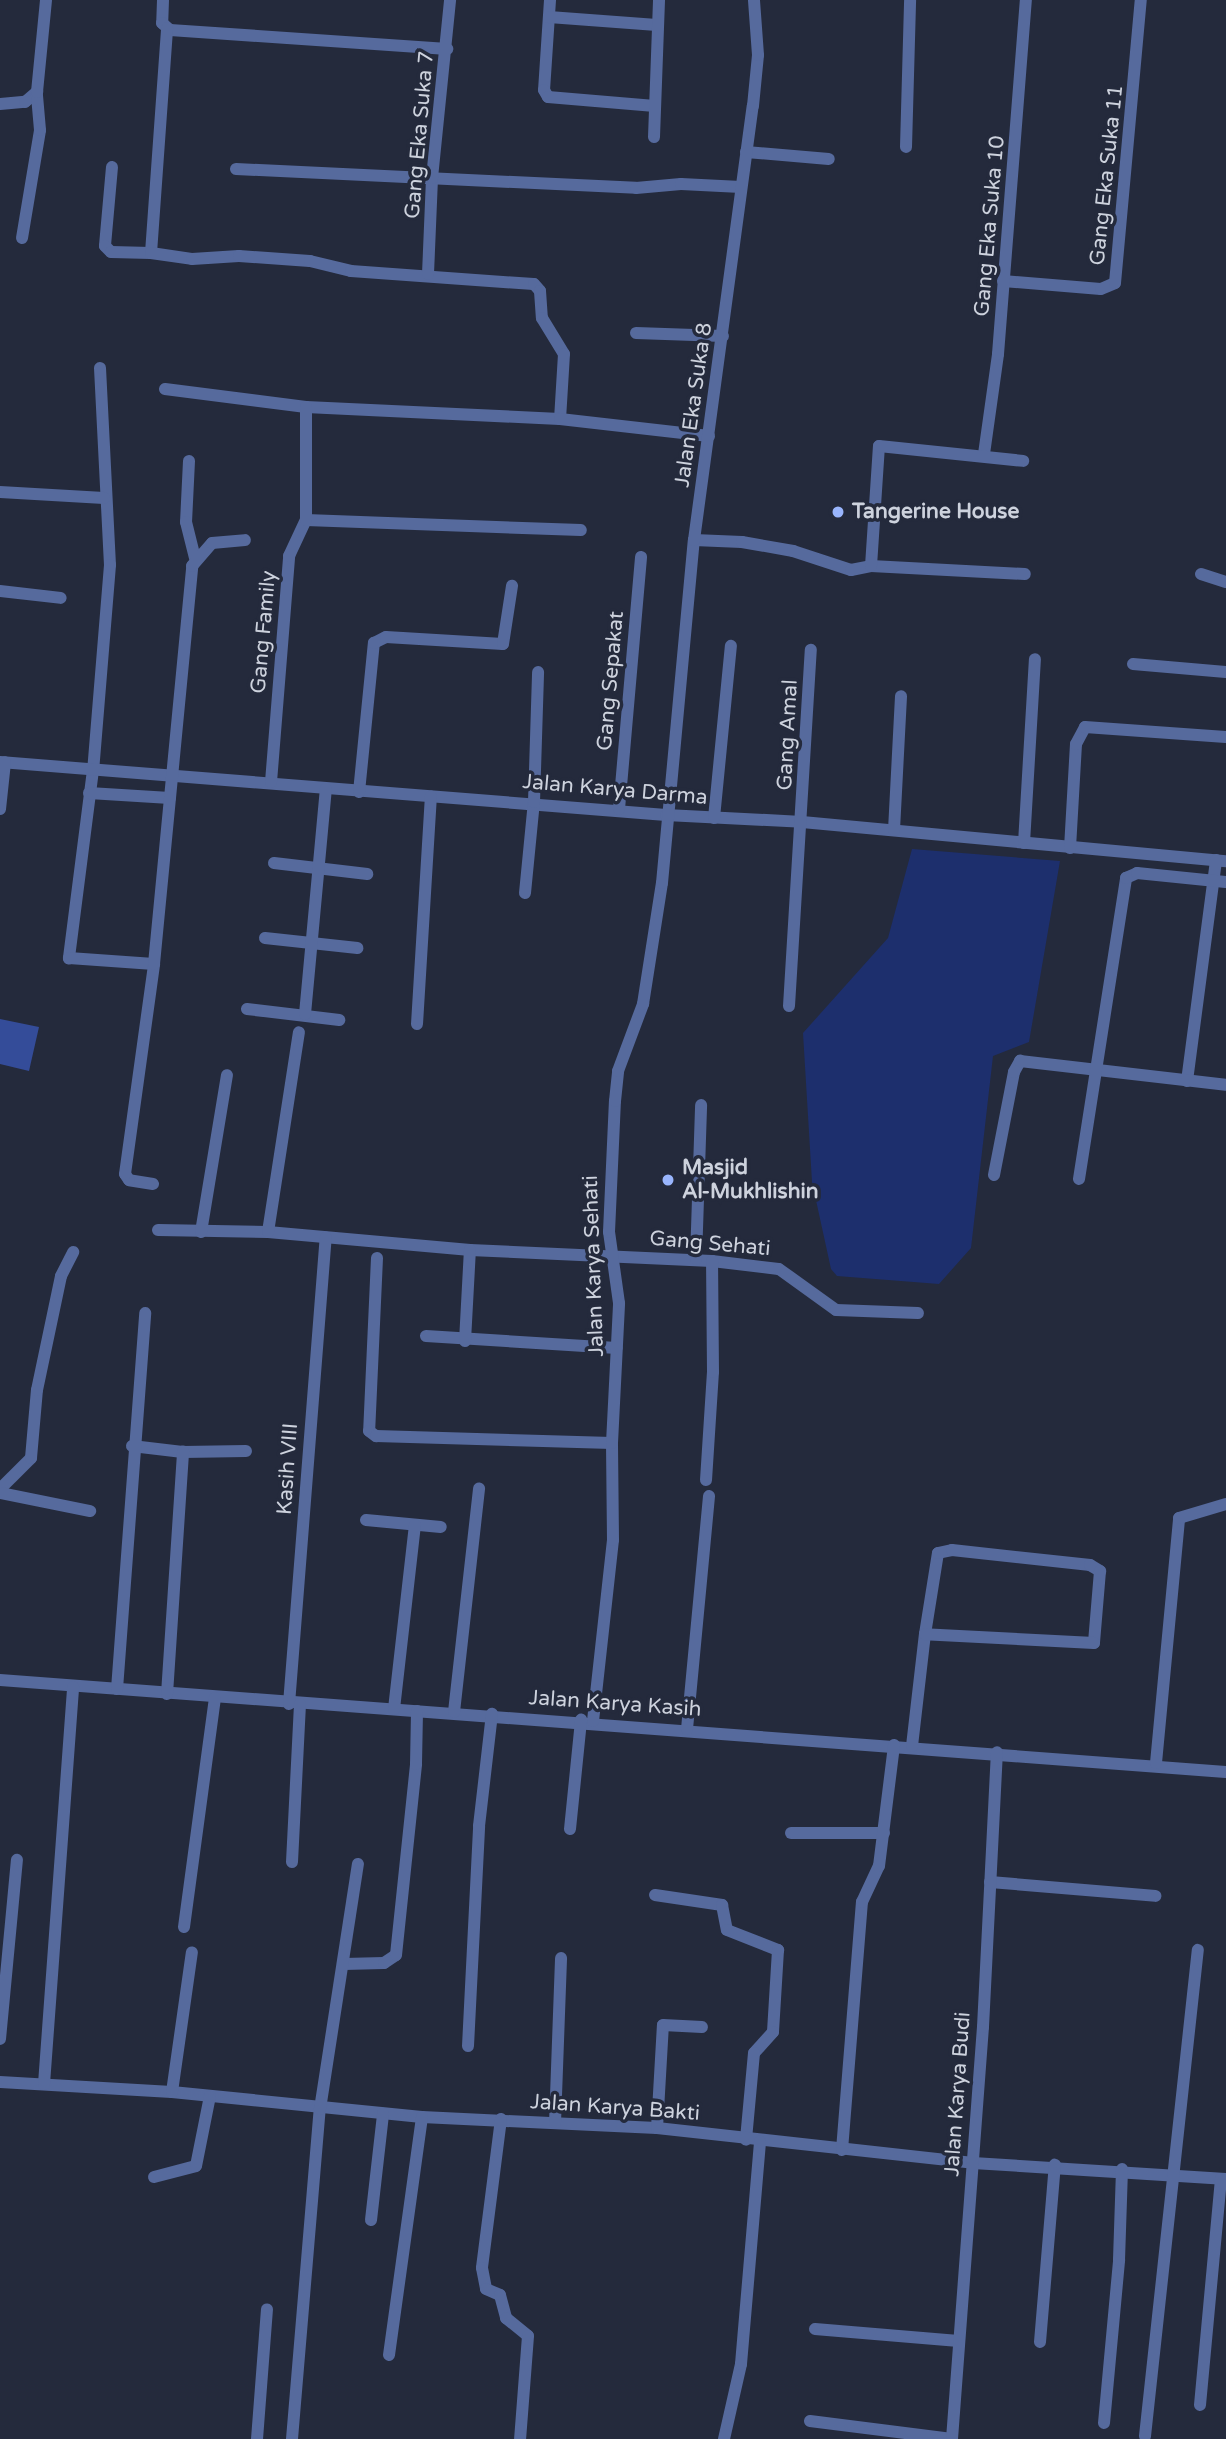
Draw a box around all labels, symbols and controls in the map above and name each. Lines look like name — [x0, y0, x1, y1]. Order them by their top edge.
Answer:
street label: Gang Eka Suka 7 — [400, 50, 440, 220]
street label: Gang Eka Suka 11 — [1085, 83, 1129, 267]
street label: Gang Eka Suka 10 — [970, 134, 1010, 318]
street label: Jalan Eka Suka 8 — [670, 321, 718, 489]
place label: Tangerine House — [852, 499, 1019, 525]
marker: Tangerine House — [830, 504, 846, 520]
street label: Gang Family — [246, 570, 282, 694]
street label: Gang Sepakat — [592, 610, 630, 752]
street label: Gang Amal — [773, 679, 803, 791]
street label: Jalan Karya Darma — [521, 769, 709, 811]
place label: Masjid Al-Mukhlishin — [682, 1155, 818, 1205]
marker: Masjid Al-Mukhlishin — [660, 1172, 676, 1188]
street label: Jalan Karya Sehati — [578, 1175, 610, 1357]
street label: Gang Sehati — [648, 1226, 772, 1262]
street label: Kasih VIII — [272, 1422, 304, 1516]
street label: Jalan Karya Kasih — [528, 1685, 702, 1723]
street label: Jalan Karya Budi — [940, 2011, 976, 2177]
street label: Jalan Karya Bakti — [529, 2089, 701, 2127]

